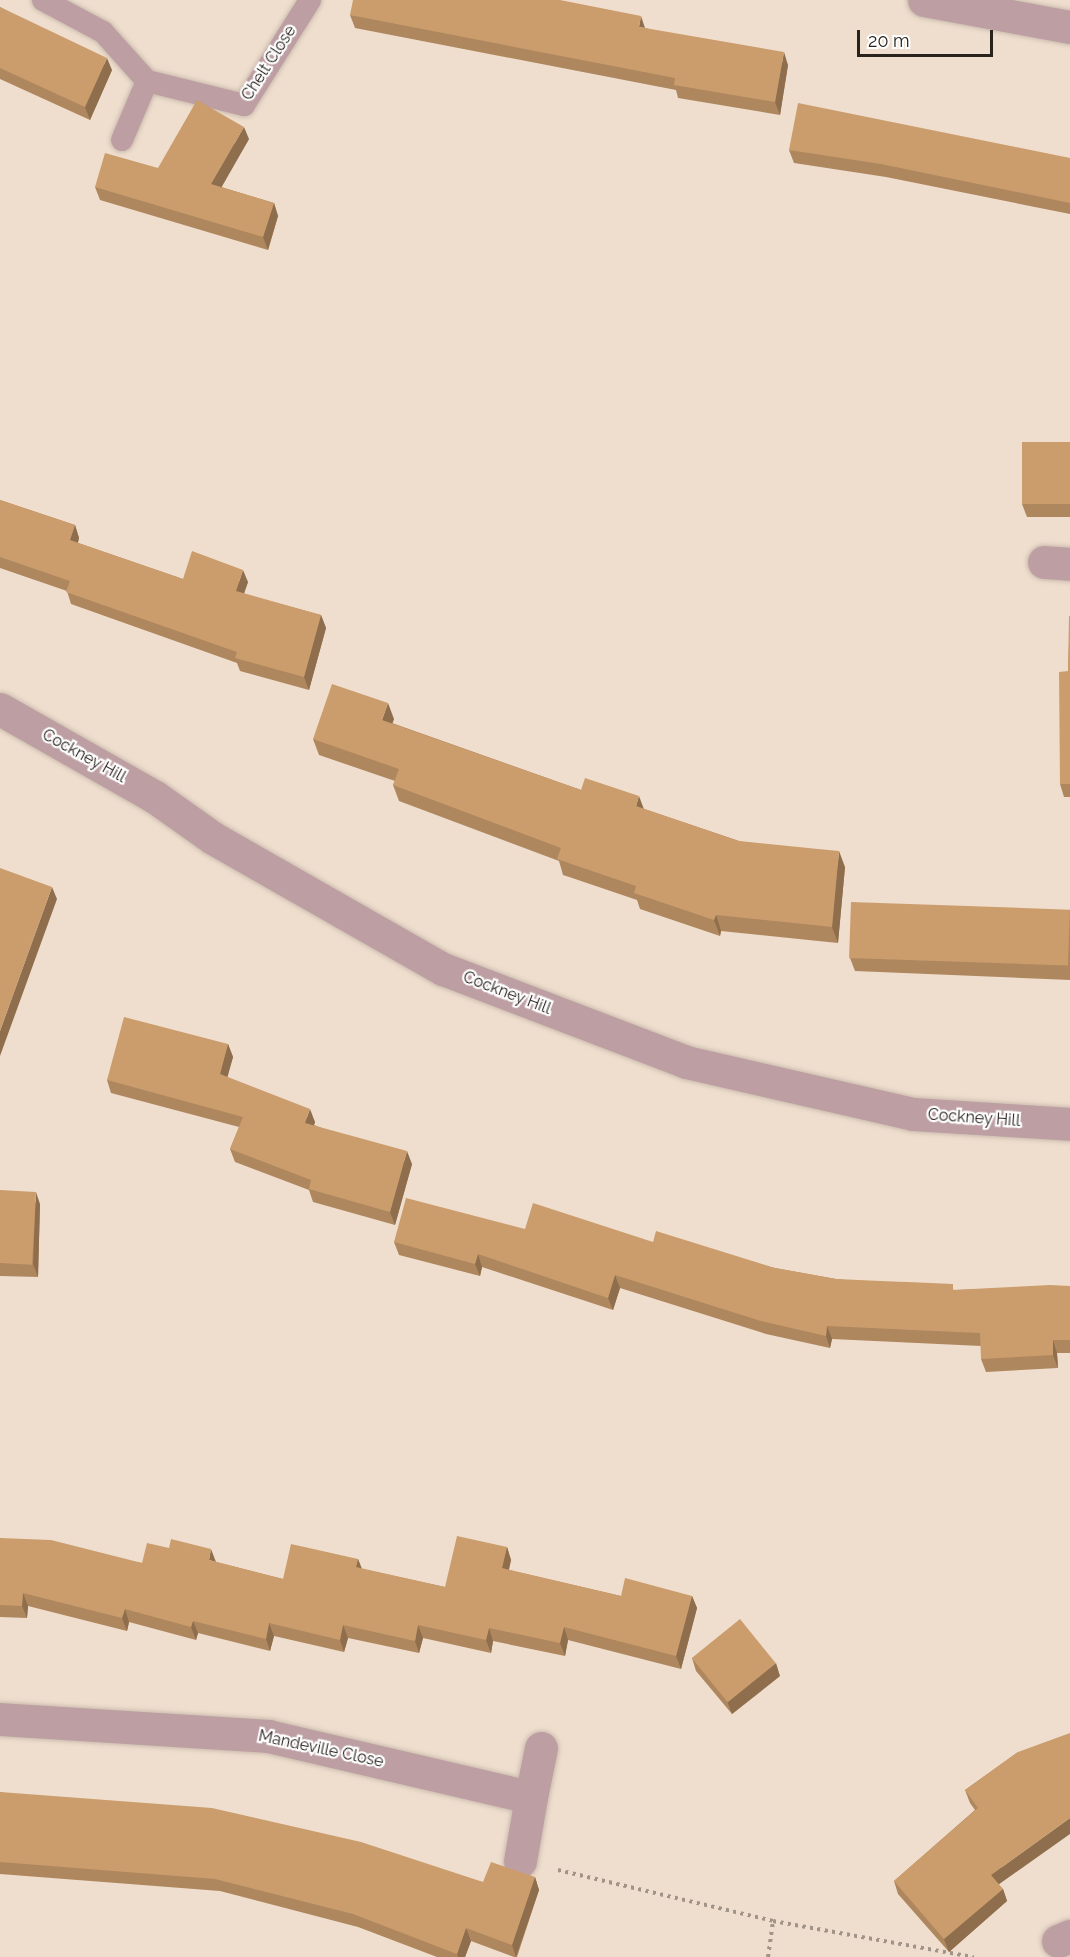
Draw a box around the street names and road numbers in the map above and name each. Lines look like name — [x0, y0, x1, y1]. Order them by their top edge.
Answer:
street label: Chelt Close — [238, 22, 300, 104]
street label: Cockney Hill — [39, 725, 129, 787]
street label: Cockney Hill — [460, 967, 554, 1019]
street label: Cockney Hill — [927, 1105, 1021, 1131]
street label: Mandeville Close — [257, 1726, 385, 1772]

